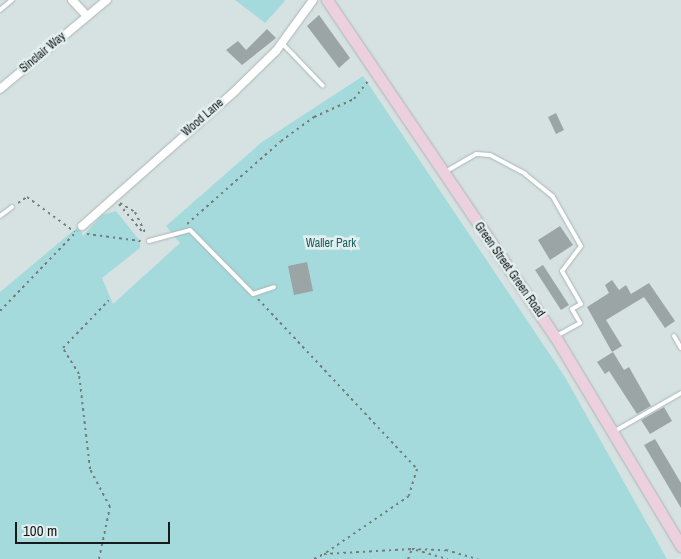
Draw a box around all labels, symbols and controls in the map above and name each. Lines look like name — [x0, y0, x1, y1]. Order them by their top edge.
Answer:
street label: Sinclair Way — [17, 30, 69, 76]
street label: Wood Lane — [179, 96, 227, 140]
street label: Green Street Green Road — [471, 220, 547, 320]
park label: Waller Park — [306, 237, 356, 251]
scale bar — [18, 512, 172, 544]
text: 100 m — [23, 520, 57, 541]

